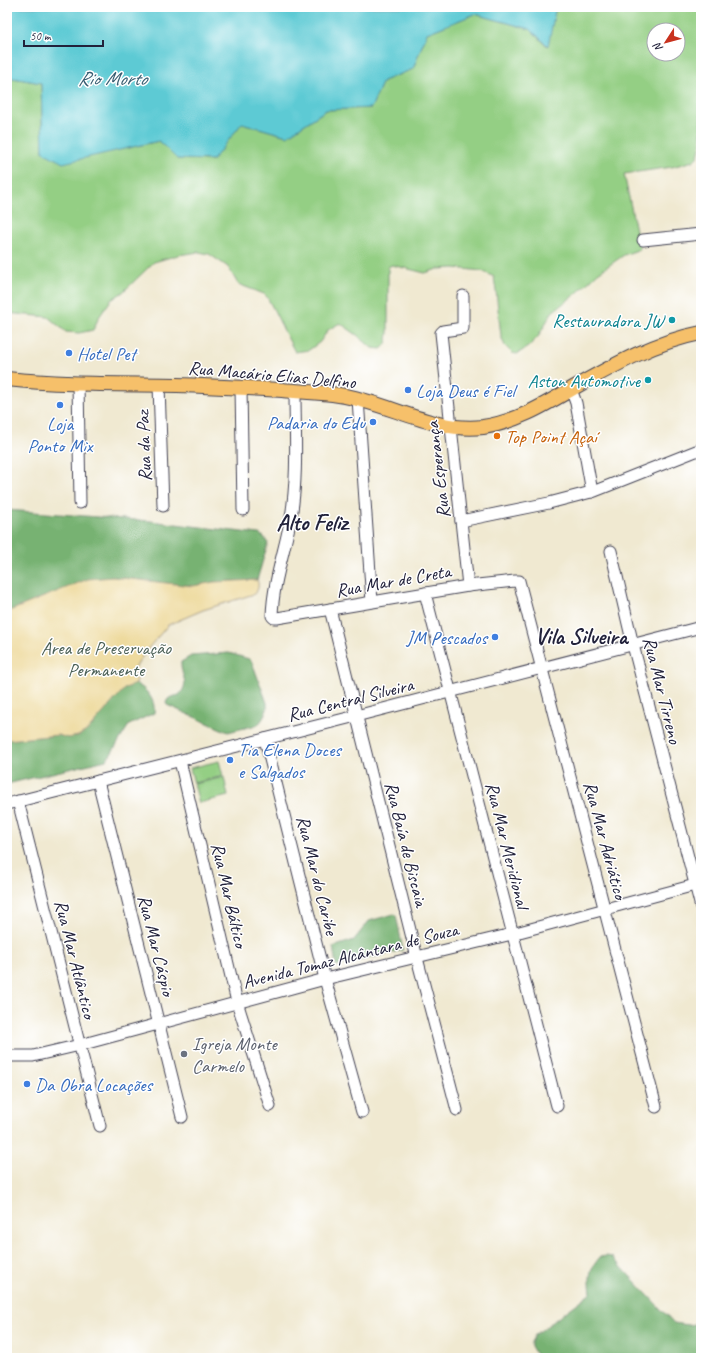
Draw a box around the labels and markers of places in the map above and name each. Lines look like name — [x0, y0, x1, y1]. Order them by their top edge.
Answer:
place label: Restauradora JW — [552, 309, 666, 333]
marker: Restauradora JW — [667, 315, 677, 325]
place label: Hotel Pet — [77, 342, 138, 366]
marker: Hotel Pet — [64, 348, 74, 358]
place label: Aston Automotive — [528, 369, 642, 393]
marker: Aston Automotive — [643, 375, 653, 385]
place label: Loja Deus é Fiel — [416, 379, 518, 403]
marker: Loja Deus é Fiel — [403, 385, 413, 395]
marker: Loja Ponto Mix — [55, 400, 65, 410]
place label: Padaria do Edu — [267, 411, 366, 435]
place label: Loja Ponto Mix — [28, 412, 94, 458]
marker: Padaria do Edu — [368, 417, 378, 427]
place label: Top Point Açaí — [505, 425, 601, 449]
marker: Top Point Açaí — [492, 431, 502, 441]
place label: JM Pescados — [406, 626, 490, 650]
marker: JM Pescados — [490, 632, 500, 642]
place label: Tia Elena Doces e Salgados — [238, 738, 343, 784]
marker: Tia Elena Doces e Salgados — [225, 755, 235, 765]
place label: Igreja Monte Carmelo — [192, 1032, 278, 1078]
marker: Igreja Monte Carmelo — [179, 1049, 189, 1059]
place label: Da Obra Locações — [35, 1073, 154, 1097]
marker: Da Obra Locações — [22, 1079, 32, 1089]

